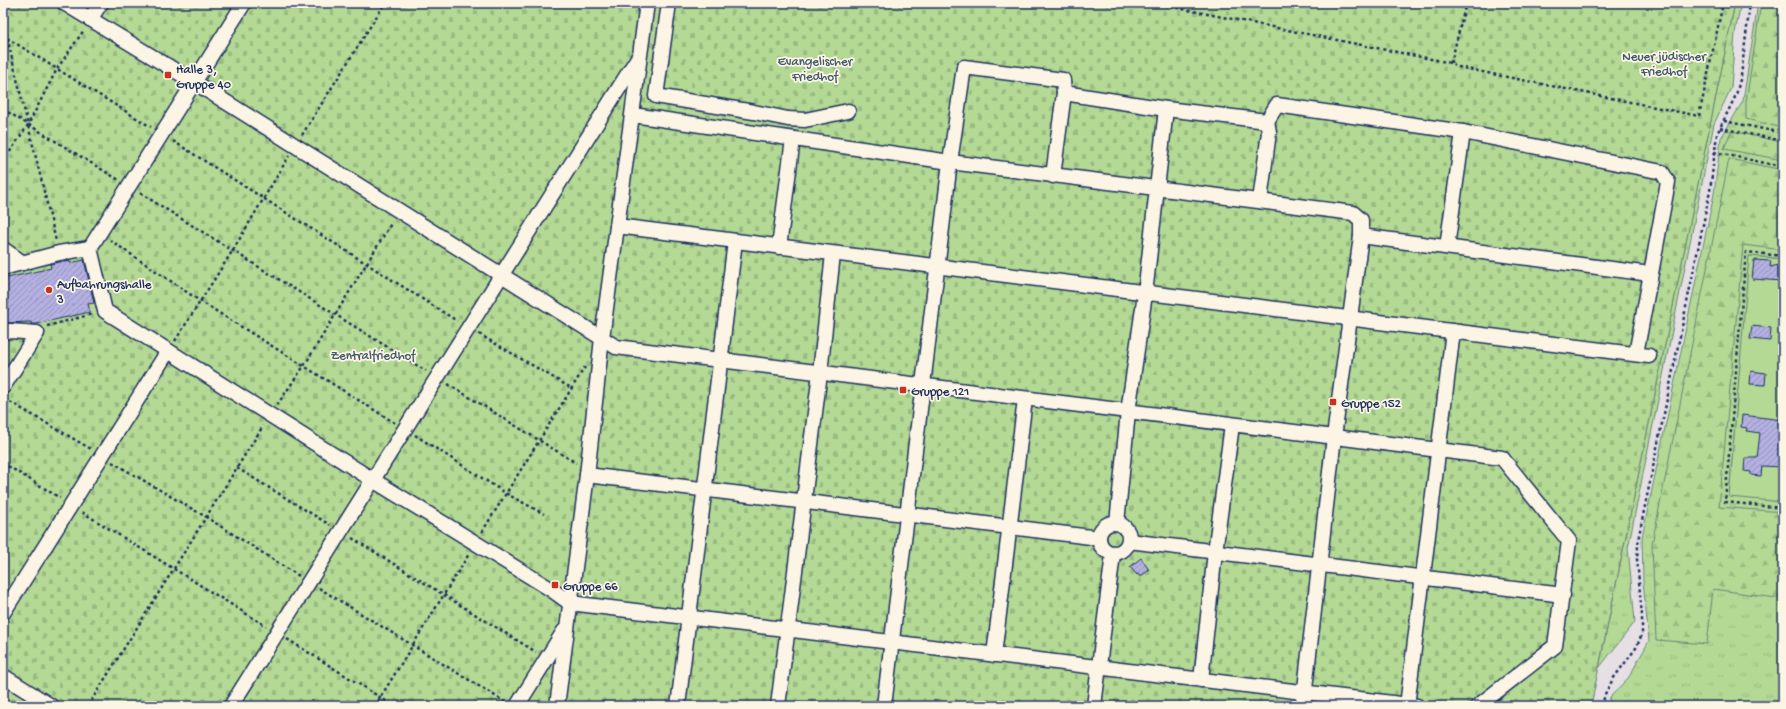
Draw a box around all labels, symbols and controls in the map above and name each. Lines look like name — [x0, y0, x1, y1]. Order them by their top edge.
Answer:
park label: Neuer jüdischer Friedhof — [1622, 50, 1707, 80]
park label: Evangelischer Friedhof — [778, 55, 854, 85]
place label: Halle 3, Gruppe 40 — [176, 63, 232, 93]
marker: Halle 3, Gruppe 40 — [163, 70, 173, 80]
place label: Aufbahrungshalle 3 — [56, 278, 152, 308]
marker: Aufbahrungshalle 3 — [44, 285, 54, 295]
park label: Zentralfriedhof — [331, 349, 416, 364]
marker: Gruppe 121 — [898, 385, 908, 395]
place label: Gruppe 121 — [911, 385, 969, 400]
marker: Gruppe 152 — [1328, 397, 1338, 407]
place label: Gruppe 152 — [1341, 397, 1402, 412]
marker: Gruppe 66 — [550, 580, 560, 590]
place label: Gruppe 66 — [563, 580, 618, 595]

